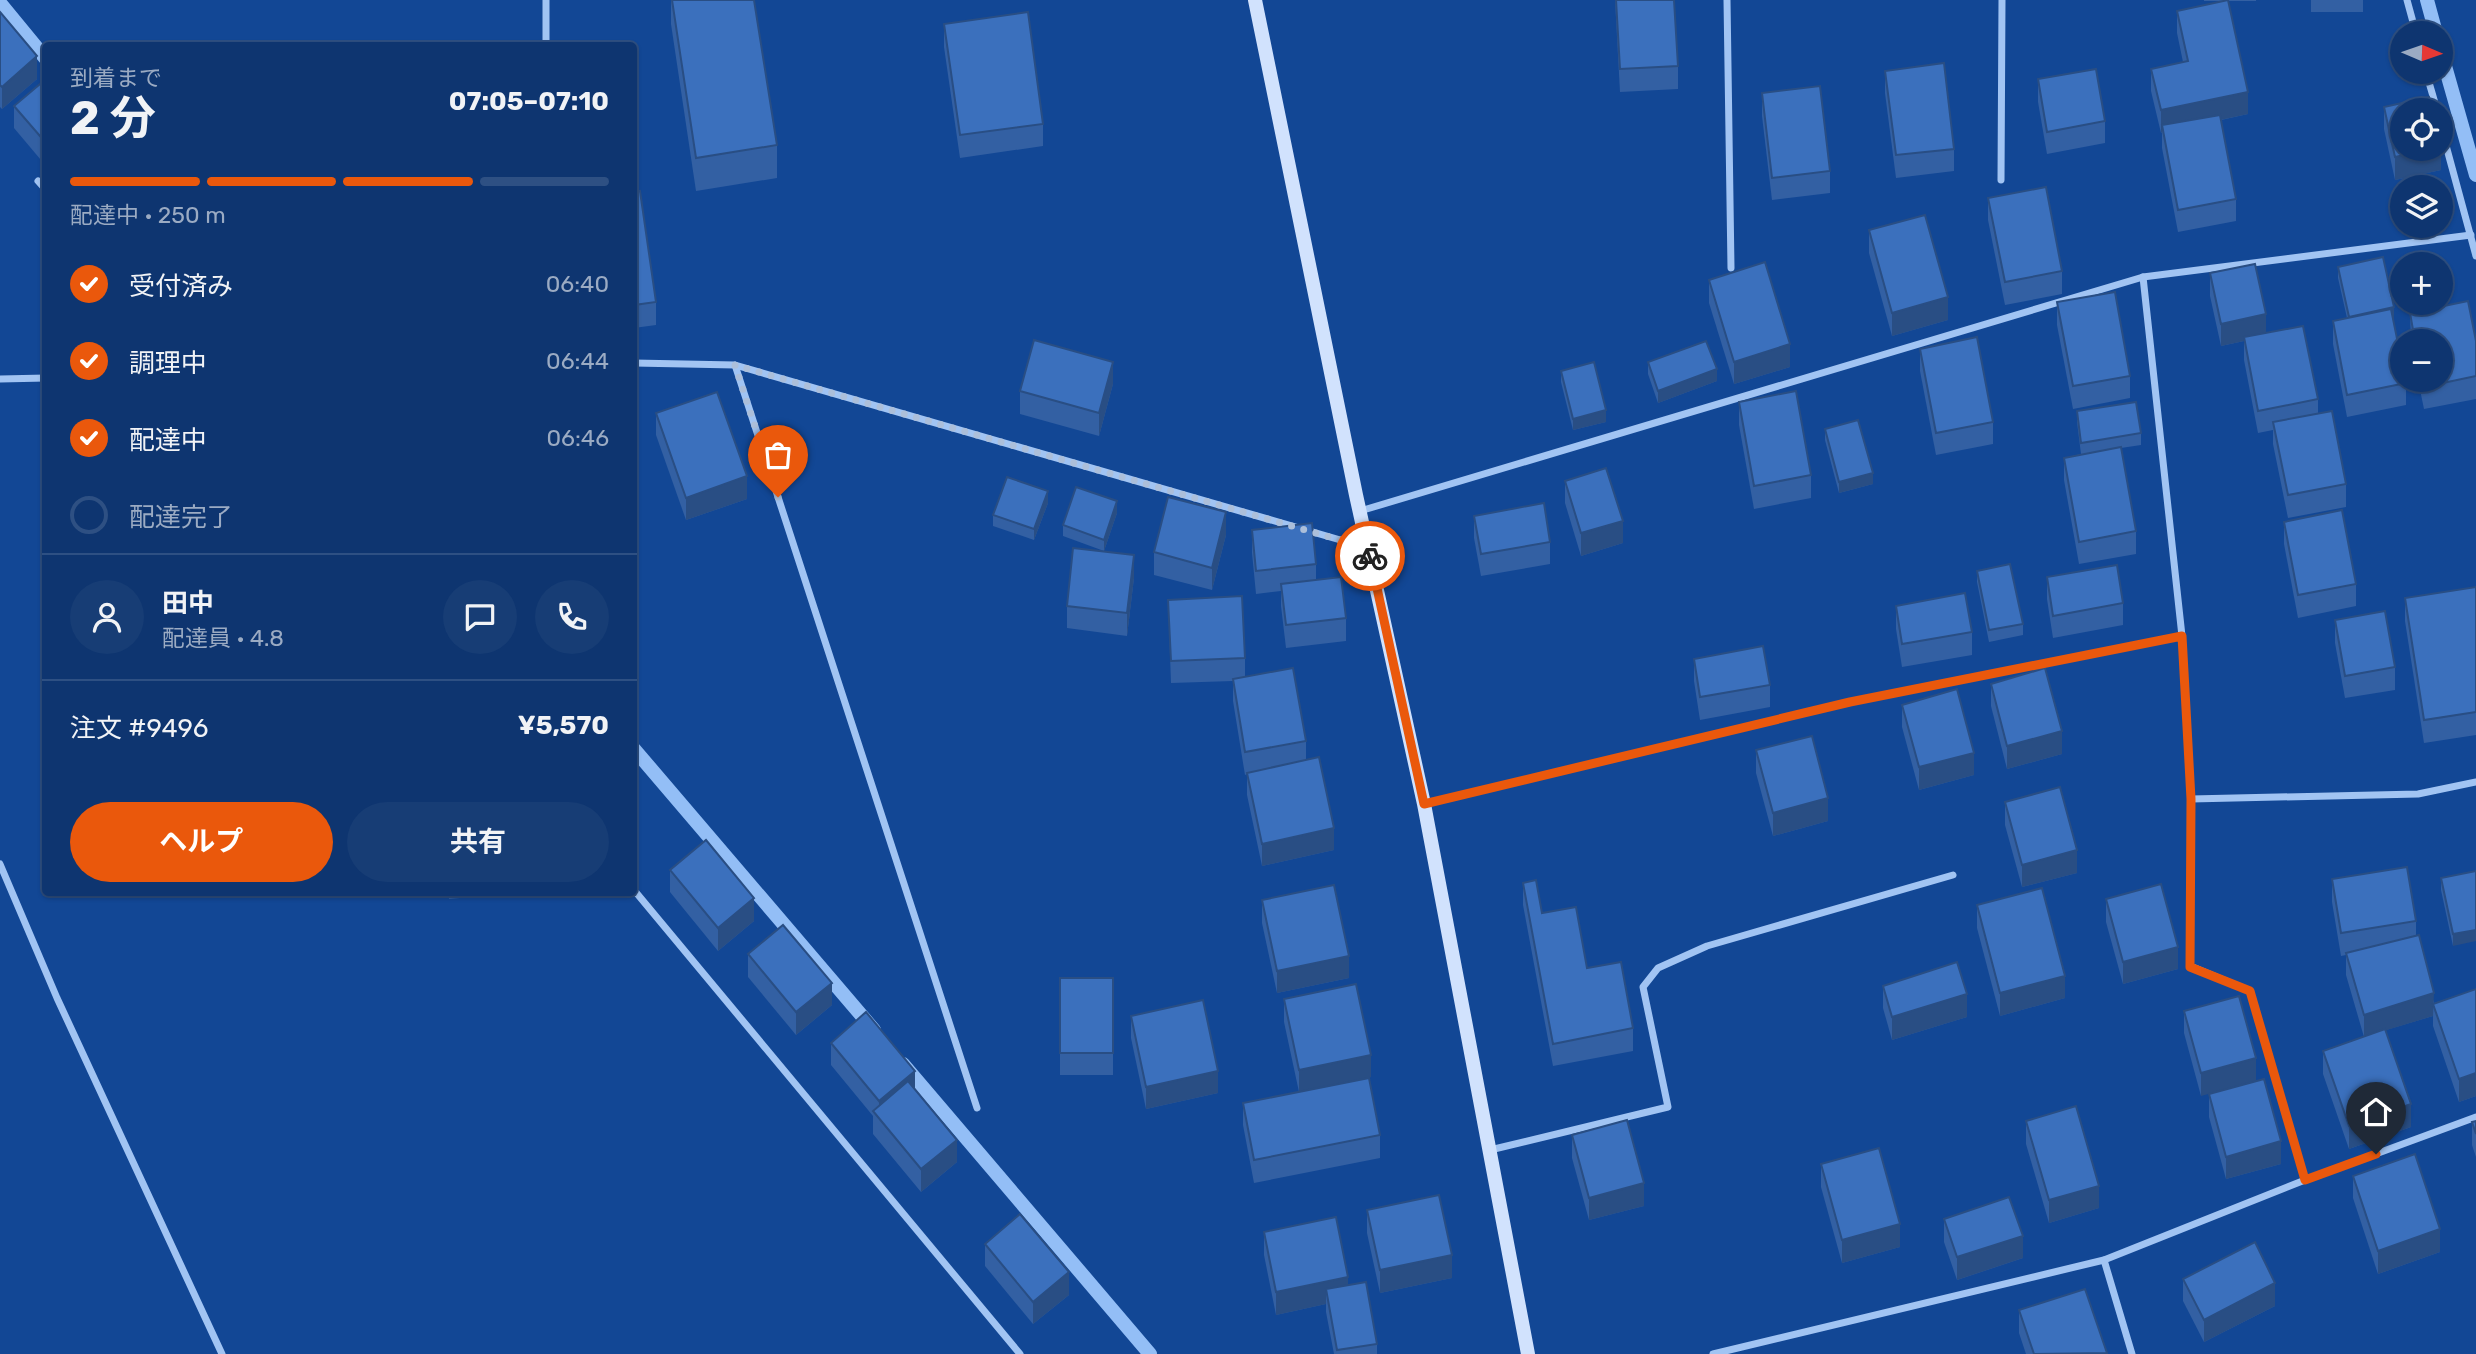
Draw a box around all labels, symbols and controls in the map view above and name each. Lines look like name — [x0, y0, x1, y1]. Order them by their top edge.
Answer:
north arrow — [2390, 21, 2454, 84]
map controls — [2390, 21, 2453, 392]
text: 到着まで — [70, 64, 162, 92]
text: 07:05–07:10 — [449, 86, 609, 117]
text: 2 分 — [70, 91, 156, 146]
button: locate — [2390, 98, 2453, 161]
button: layers — [2390, 175, 2453, 238]
text: 配達中 · 250 m — [70, 201, 226, 229]
button: + — [2390, 252, 2453, 315]
icon: check — [70, 265, 108, 303]
text: 06:40 — [546, 270, 609, 298]
text: 受付済み — [129, 271, 233, 302]
button: − — [2390, 329, 2453, 392]
icon: check — [70, 342, 108, 380]
text: 06:44 — [546, 347, 609, 375]
text: 調理中 — [129, 348, 207, 379]
icon: check — [70, 419, 108, 457]
text: 06:46 — [546, 424, 609, 452]
text: 配達中 — [129, 425, 207, 456]
pin — [748, 425, 808, 497]
icon: bag — [759, 436, 797, 474]
text: 配達完了 — [129, 502, 233, 533]
courier — [1335, 521, 1405, 591]
icon: bike — [1351, 537, 1389, 575]
button: person — [70, 580, 144, 654]
button: chat — [443, 580, 517, 654]
button: phone — [535, 580, 609, 654]
text: 田中 — [162, 588, 214, 619]
text: 配達員 · 4.8 — [162, 624, 284, 652]
text: ¥5,570 — [518, 710, 609, 741]
text: 注文 #9496 — [70, 713, 208, 744]
button: ヘルプ — [70, 802, 333, 882]
button: 共有 — [347, 802, 609, 882]
pin — [2346, 1082, 2406, 1154]
icon: home — [2357, 1093, 2395, 1131]

